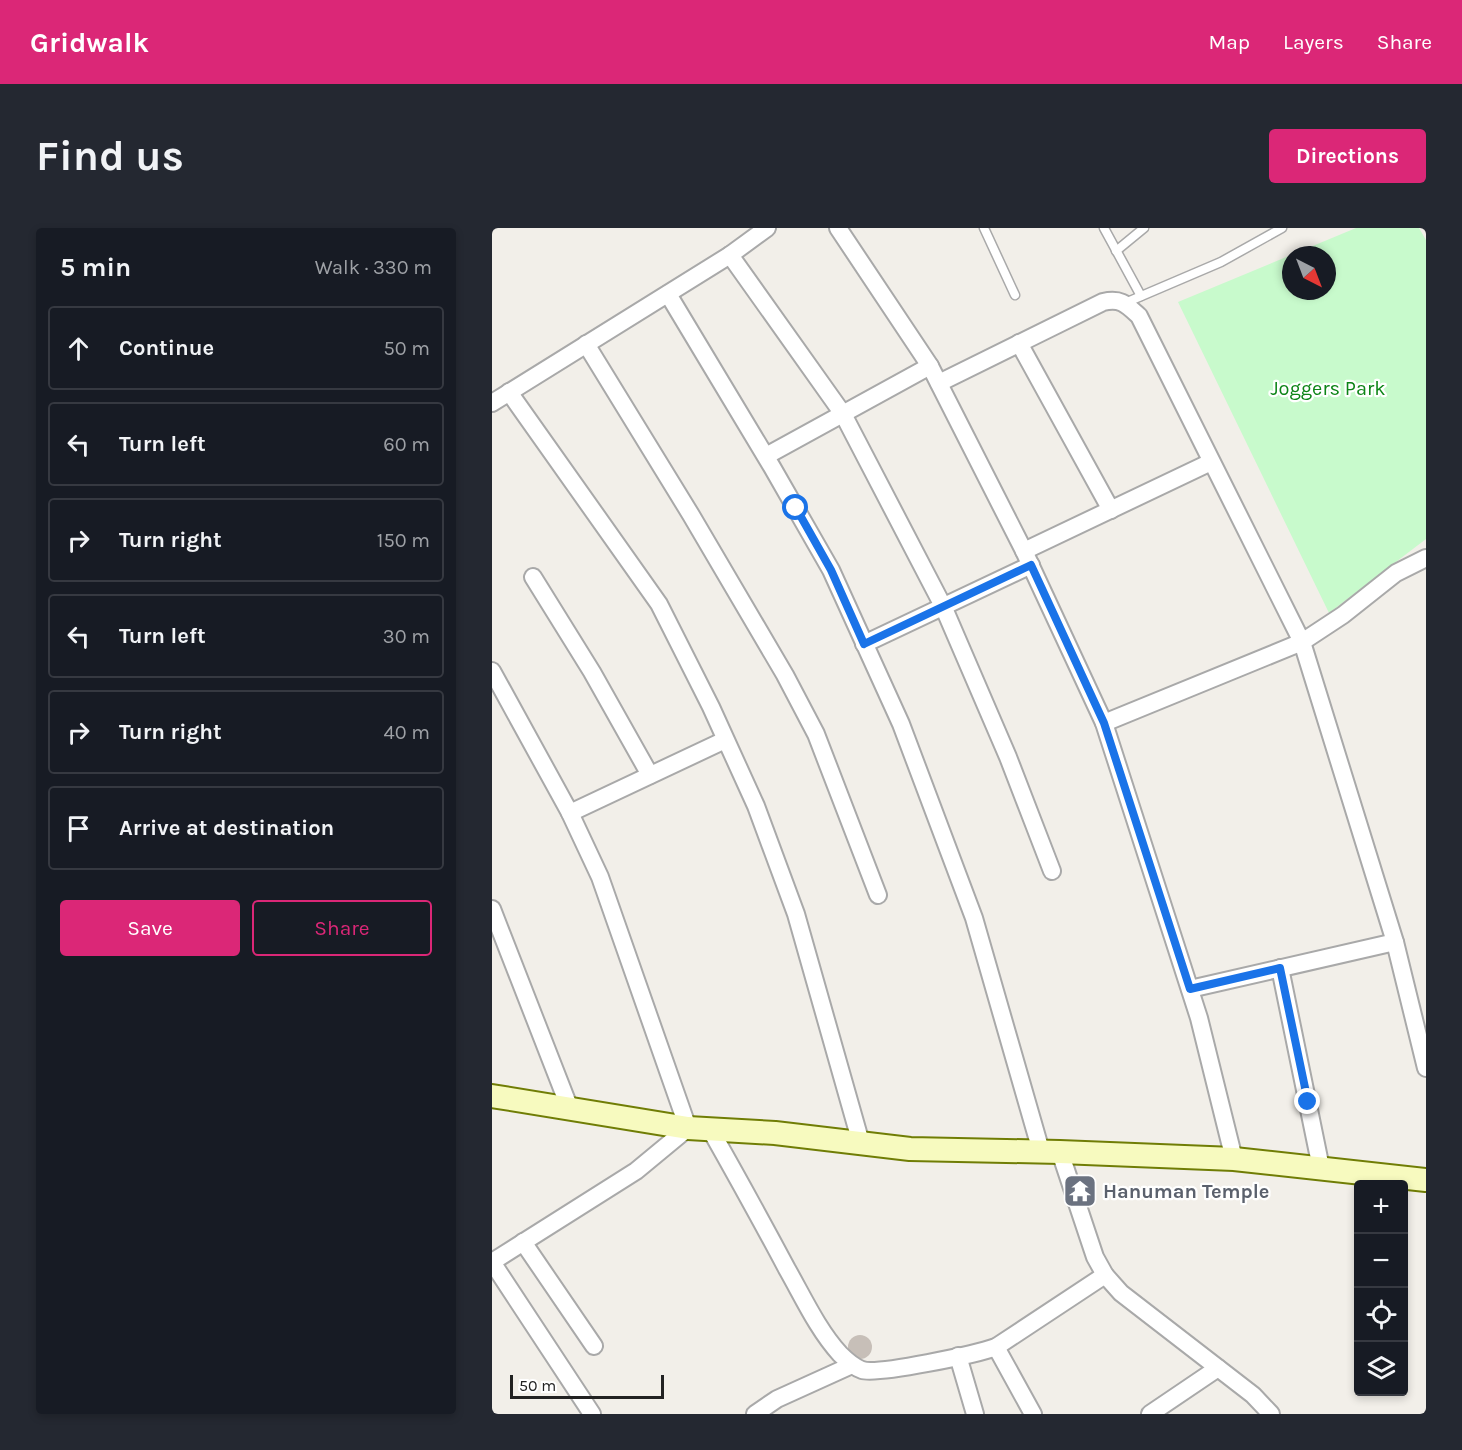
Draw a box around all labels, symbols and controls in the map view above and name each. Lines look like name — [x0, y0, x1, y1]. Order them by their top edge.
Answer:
text: Gridwalk — [30, 26, 149, 59]
text: Map — [1208, 30, 1250, 54]
text: Layers — [1283, 30, 1344, 54]
text: Share — [1377, 30, 1432, 54]
button: Directions — [1269, 129, 1426, 183]
text: Find us — [36, 131, 184, 181]
north arrow — [1282, 246, 1336, 300]
text: 5 min — [60, 252, 131, 283]
text: Walk · 330 m — [315, 256, 432, 279]
icon: ahead — [62, 332, 95, 365]
text: Continue — [119, 335, 214, 361]
text: 50 m — [383, 337, 430, 360]
park label: Joggers Park — [1271, 377, 1385, 400]
icon: left — [62, 428, 95, 461]
text: Turn left — [119, 431, 206, 457]
text: 60 m — [383, 433, 430, 456]
route start — [782, 494, 808, 520]
icon: right — [62, 524, 95, 557]
text: Turn right — [119, 527, 222, 553]
text: 150 m — [377, 529, 430, 552]
icon: left — [62, 620, 95, 653]
text: Turn left — [119, 623, 206, 649]
text: 30 m — [383, 625, 430, 648]
icon: right — [62, 716, 95, 749]
text: Turn right — [119, 719, 222, 745]
text: 40 m — [384, 721, 430, 744]
icon: arrive — [62, 812, 95, 845]
text: Arrive at destination — [119, 815, 334, 841]
button: Save — [60, 900, 240, 956]
button: Share — [252, 900, 432, 956]
route end — [1294, 1088, 1320, 1114]
temple icon: Hanuman Temple — [1062, 1173, 1098, 1209]
place label: Hanuman Temple — [1103, 1180, 1269, 1203]
map controls — [1354, 1180, 1408, 1396]
button: + — [1354, 1180, 1408, 1234]
button: − — [1354, 1234, 1408, 1288]
button: locate — [1354, 1288, 1408, 1342]
button: layers — [1354, 1342, 1408, 1396]
scale bar — [510, 1372, 664, 1400]
text: 50 m — [519, 1376, 556, 1395]

